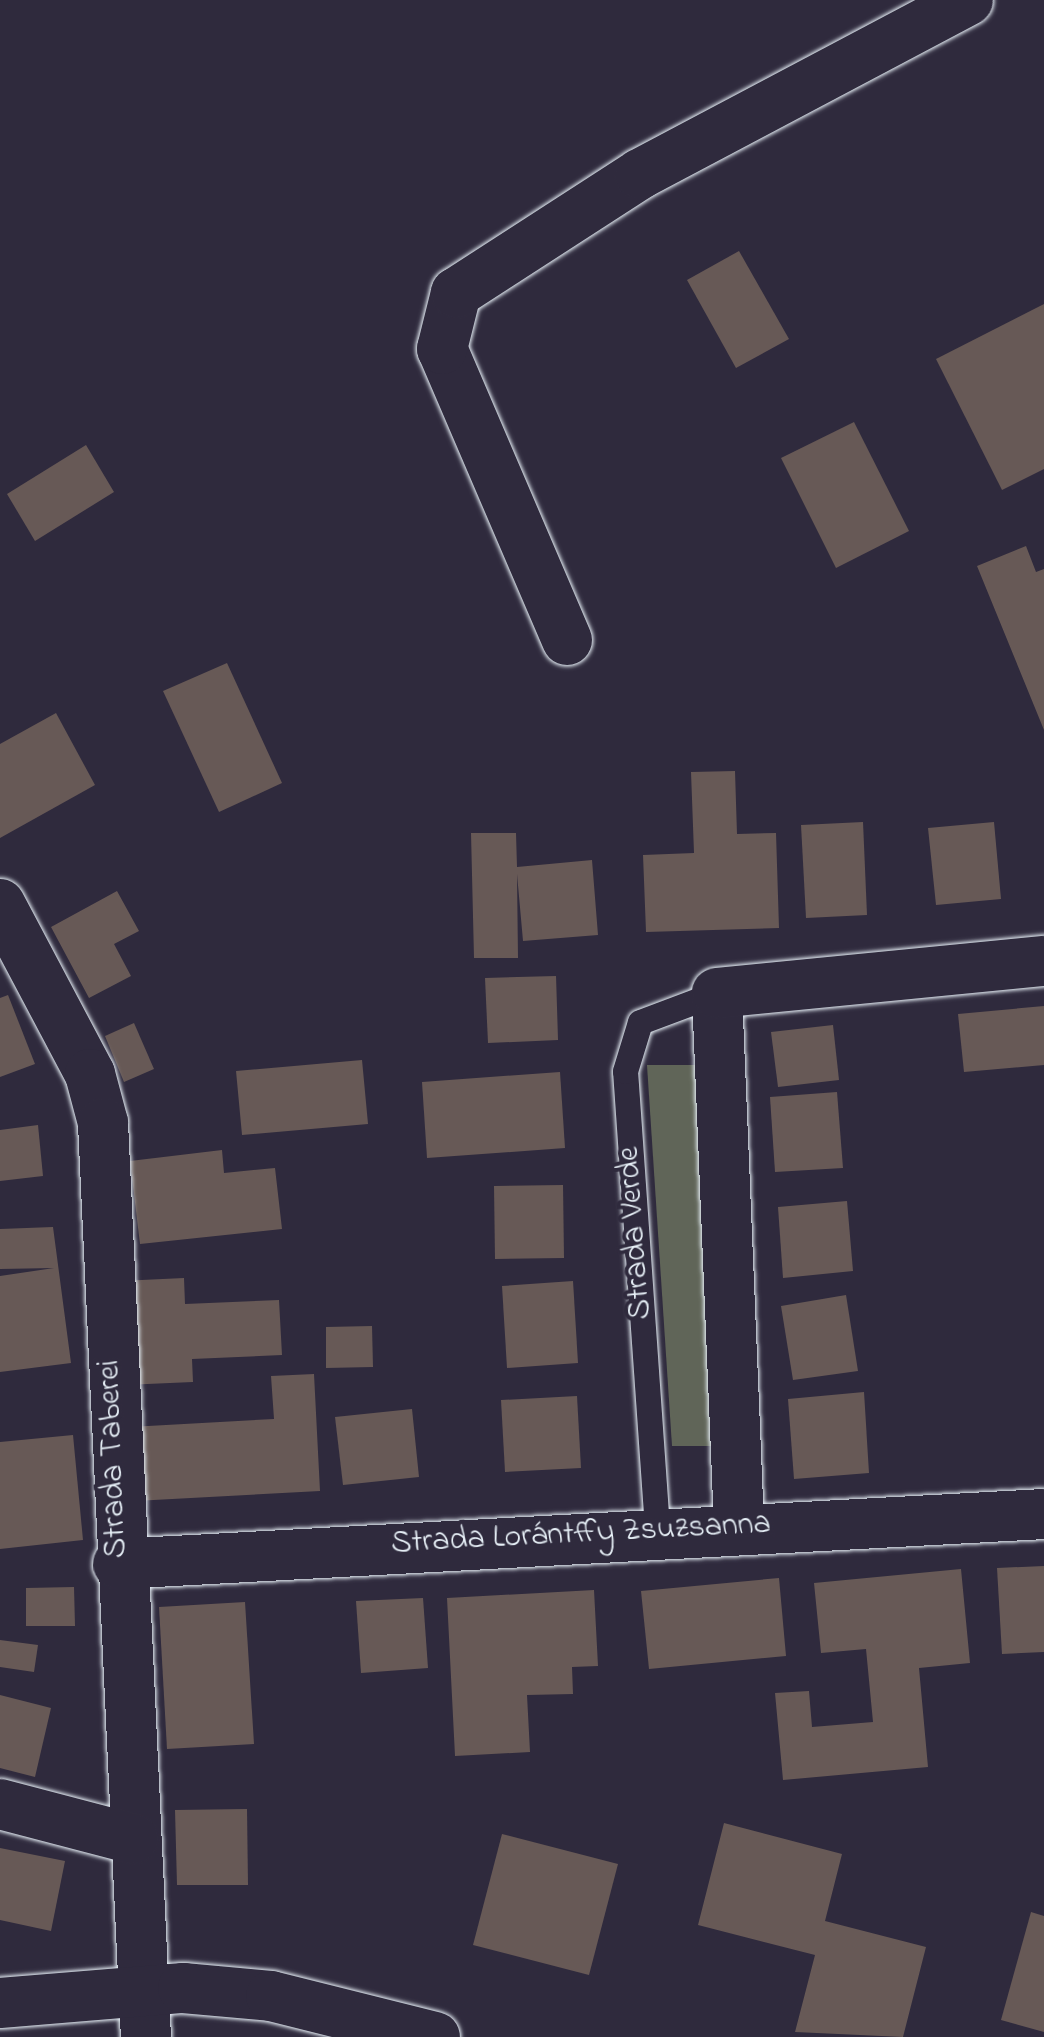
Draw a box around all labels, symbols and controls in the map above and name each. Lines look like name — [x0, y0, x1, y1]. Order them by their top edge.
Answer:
street label: Strada Verde — [611, 1145, 661, 1321]
street label: Strada Taberei — [91, 1359, 137, 1559]
street label: Strada Lorántffy Zsuzsanna — [390, 1506, 772, 1564]

